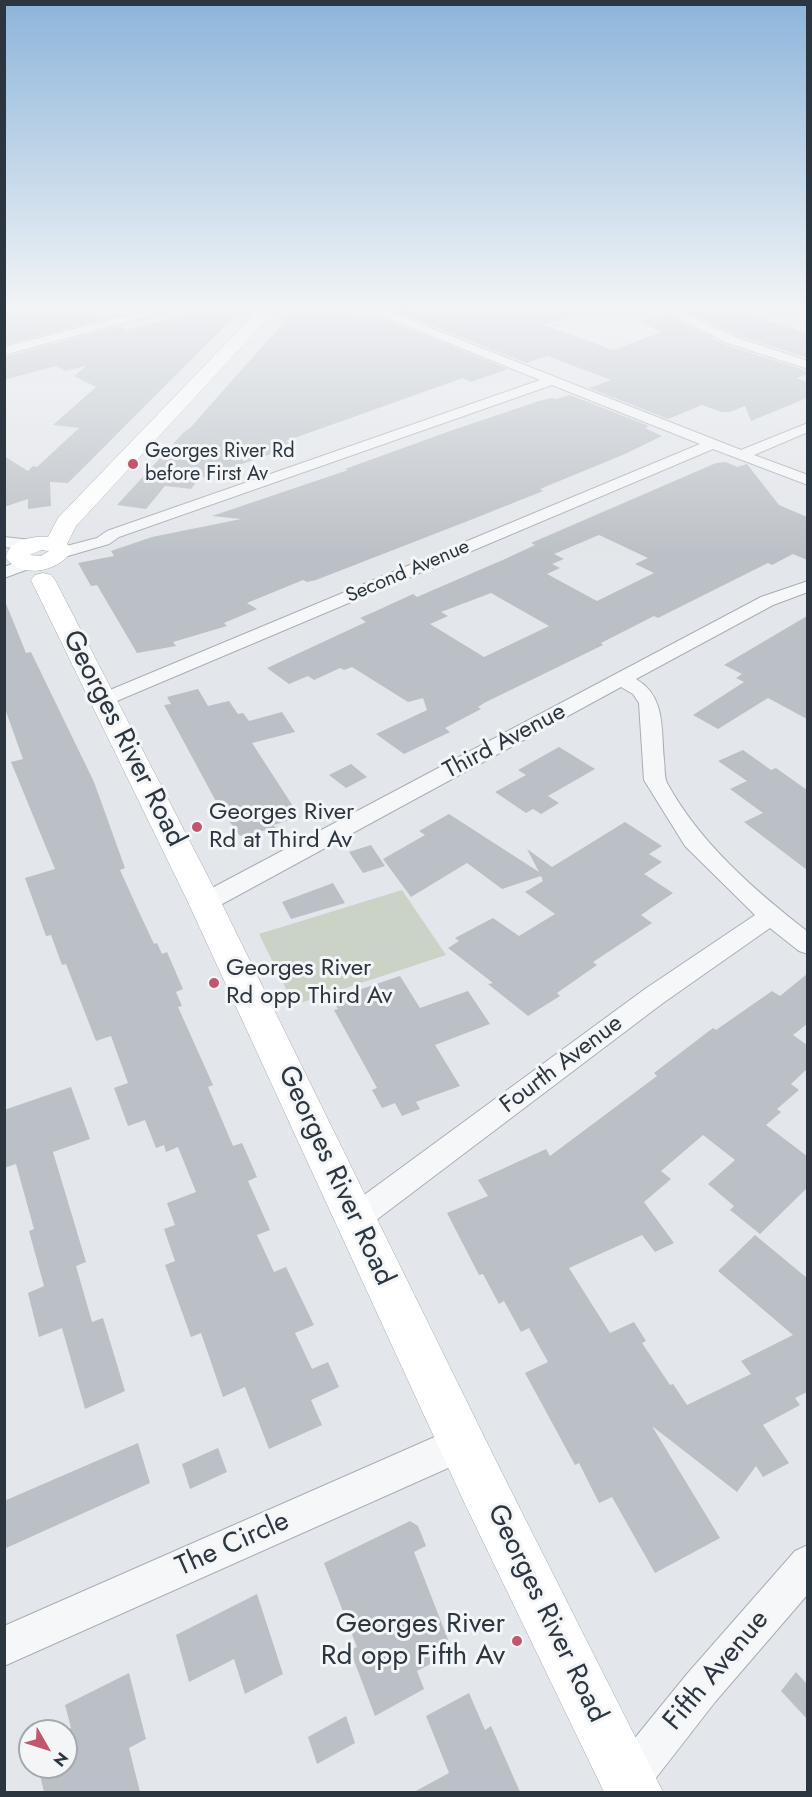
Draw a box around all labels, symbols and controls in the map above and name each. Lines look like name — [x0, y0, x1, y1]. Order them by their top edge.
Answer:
place label: Georges River Rd before First Av — [145, 440, 295, 487]
marker: Georges River Rd before First Av — [126, 457, 140, 471]
street label: Second Avenue — [343, 535, 473, 609]
street label: Georges River Road — [54, 625, 192, 853]
street label: Third Avenue — [439, 698, 571, 786]
place label: Georges River Rd at Third Av — [209, 799, 354, 855]
marker: Georges River Rd at Third Av — [190, 820, 204, 834]
place label: Georges River Rd opp Third Av — [226, 955, 392, 1011]
marker: Georges River Rd opp Third Av — [207, 976, 221, 990]
street label: Fourth Avenue — [495, 1010, 629, 1120]
street label: Georges River Road — [269, 1061, 401, 1291]
street label: Georges River Road — [479, 1500, 613, 1728]
street label: The Circle — [171, 1505, 295, 1585]
street label: Fifth Avenue — [657, 1604, 777, 1738]
place label: Georges River Rd opp Fifth Av — [321, 1608, 505, 1674]
marker: Georges River Rd opp Fifth Av — [510, 1634, 524, 1648]
north arrow — [18, 1719, 78, 1779]
text: N — [48, 1747, 74, 1772]

